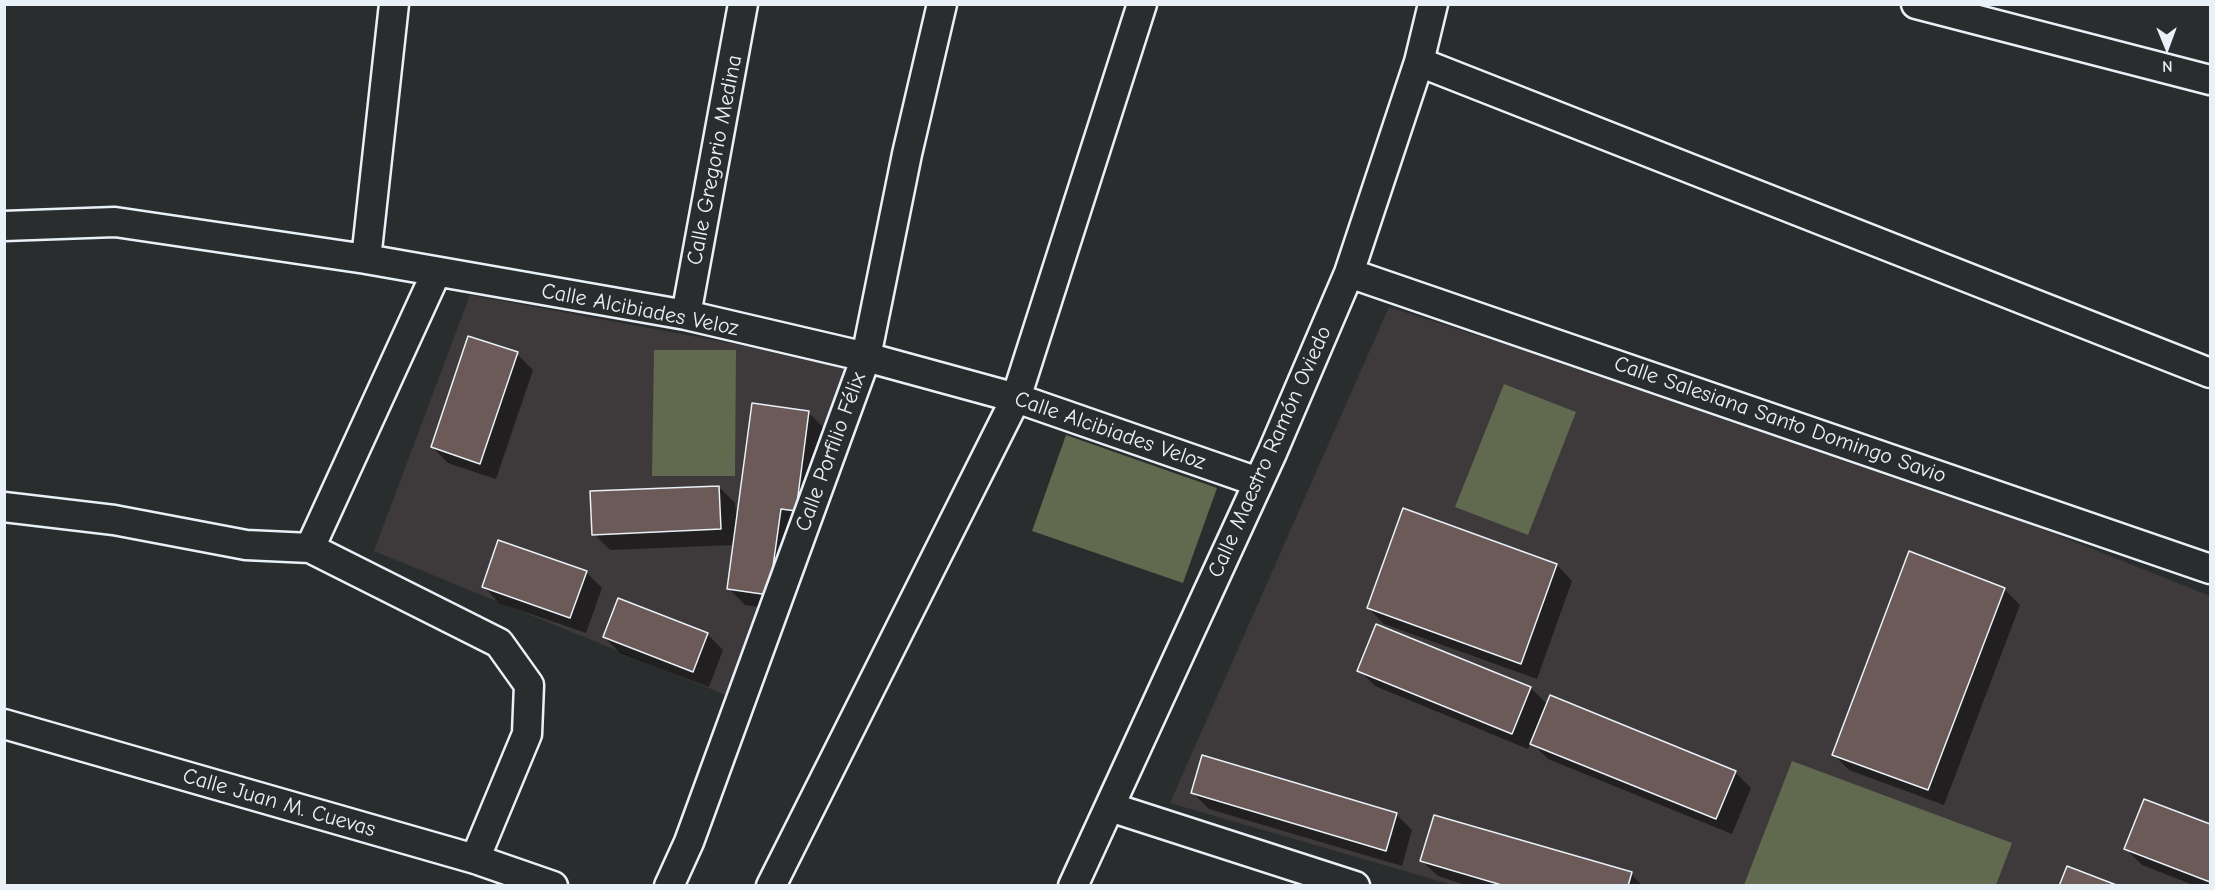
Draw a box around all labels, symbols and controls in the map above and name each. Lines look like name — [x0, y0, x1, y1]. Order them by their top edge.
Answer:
north arrow — [2137, 18, 2197, 78]
street label: Calle Gregorio Medina — [682, 53, 748, 267]
text: N — [2162, 57, 2173, 75]
street label: Calle Alcibiades Veloz — [539, 278, 741, 342]
street label: Calle Maestro Ramón Oviedo — [1202, 322, 1338, 582]
street label: Calle Salesiana Santo Domingo Savio — [1610, 351, 1950, 489]
street label: Calle Porfilio Félix — [790, 369, 872, 535]
street label: Calle Alcibiades Veloz — [1011, 386, 1209, 476]
street label: Calle Juan M. Cuevas — [180, 763, 378, 843]

